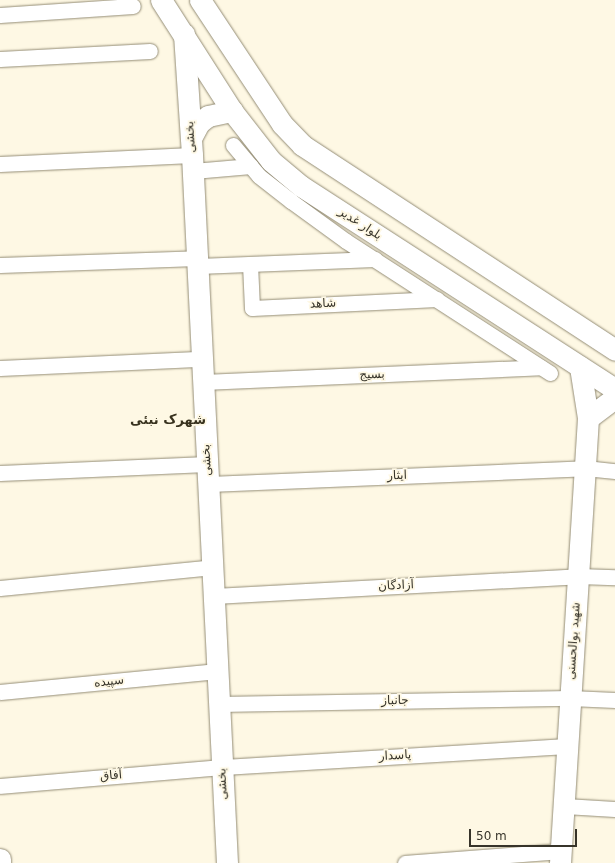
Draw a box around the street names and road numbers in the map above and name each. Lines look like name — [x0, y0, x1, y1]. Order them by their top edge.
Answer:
street label: بخشی — [183, 121, 199, 153]
street label: بلوار غدیر — [336, 205, 384, 243]
street label: شاهد — [309, 296, 337, 312]
street label: بسیج — [359, 367, 385, 383]
street label: بخشی — [199, 444, 215, 476]
street label: ایثار — [387, 468, 407, 484]
street label: آزادگان — [378, 578, 414, 594]
street label: شهید بوالحسنی — [564, 602, 584, 680]
street label: سپیده — [93, 673, 125, 691]
street label: جانباز — [381, 694, 409, 708]
street label: پاسدار — [378, 748, 412, 764]
street label: آفاق — [99, 768, 123, 784]
street label: بخشی — [215, 768, 231, 800]

